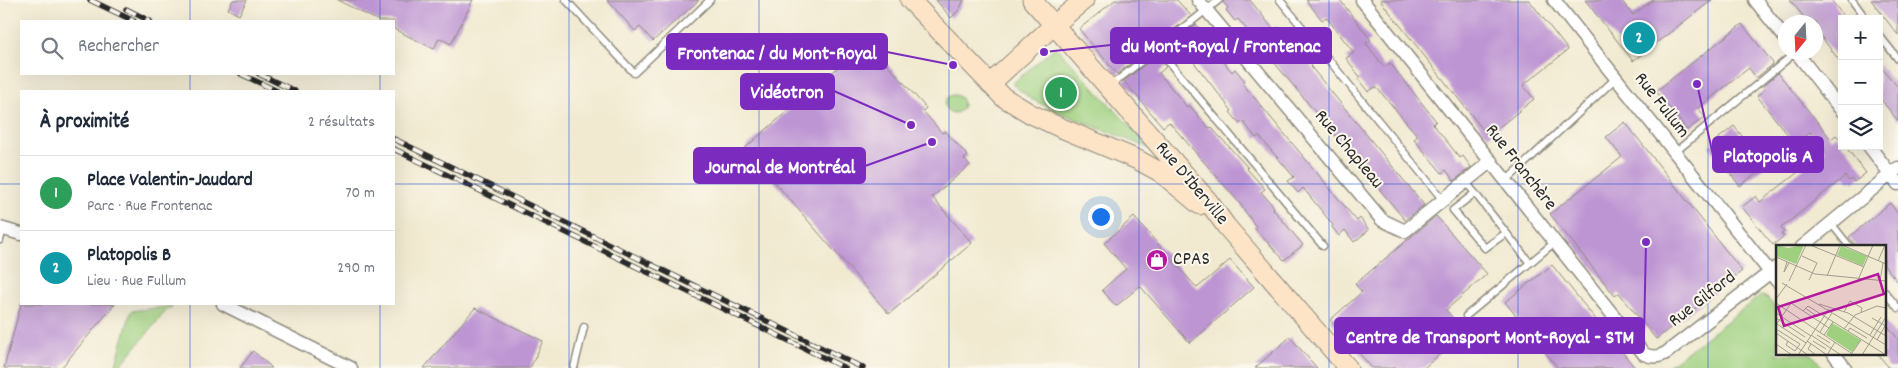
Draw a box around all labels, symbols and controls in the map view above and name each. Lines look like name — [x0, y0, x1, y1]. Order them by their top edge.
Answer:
north arrow — [1778, 15, 1823, 60]
map controls — [1838, 15, 1883, 150]
button: + — [1838, 15, 1883, 60]
pin: 2 — [1623, 19, 1655, 57]
search box — [20, 20, 395, 75]
callout: du Mont-Royal / Frontenac — [1111, 28, 1331, 63]
icon: search — [38, 34, 66, 62]
text: Rechercher — [78, 34, 159, 61]
callout: Frontenac / du Mont-Royal — [667, 34, 887, 69]
text: du Mont-Royal / Frontenac — [1121, 34, 1321, 62]
text: Frontenac / du Mont-Royal — [677, 41, 877, 69]
button: − — [1838, 60, 1883, 105]
street label: Rue Fullum — [1627, 67, 1695, 145]
callout: Vidéotron — [741, 74, 834, 109]
pin: 1 — [1045, 74, 1077, 112]
text: Vidéotron — [750, 80, 824, 108]
street label: Rue Chapleau — [1307, 105, 1389, 195]
button: layers — [1838, 105, 1883, 150]
text: À proximité — [40, 108, 129, 138]
text: 2 résultats — [308, 111, 375, 134]
street label: Rue Franchère — [1478, 119, 1562, 217]
street label: Rue D'Iberville — [1148, 136, 1234, 232]
callout: Platopolis A — [1713, 137, 1823, 172]
text: Platopolis A — [1723, 144, 1813, 172]
callout: Journal de Montréal — [694, 148, 865, 183]
text: Journal de Montréal — [705, 155, 855, 183]
text: Place Valentin-Jaudard — [87, 168, 253, 195]
text: 1 — [54, 182, 58, 205]
text: 70 m — [345, 182, 375, 205]
text: Parc · Rue Frontenac — [87, 195, 212, 218]
your location — [1088, 204, 1114, 230]
text: Platopolis B — [87, 243, 171, 270]
inset map — [1776, 245, 1886, 356]
place label: CPAS — [1173, 247, 1210, 274]
shop icon: CPAS — [1145, 248, 1169, 272]
text: 2 — [53, 257, 60, 280]
text: 290 m — [337, 257, 375, 280]
street label: Rue Gilford — [1664, 265, 1742, 335]
text: Lieu · Rue Fullum — [87, 270, 186, 293]
callout: Centre de Transport Mont-Royal - STM — [1335, 318, 1644, 353]
text: Centre de Transport Mont-Royal - STM — [1346, 325, 1634, 353]

